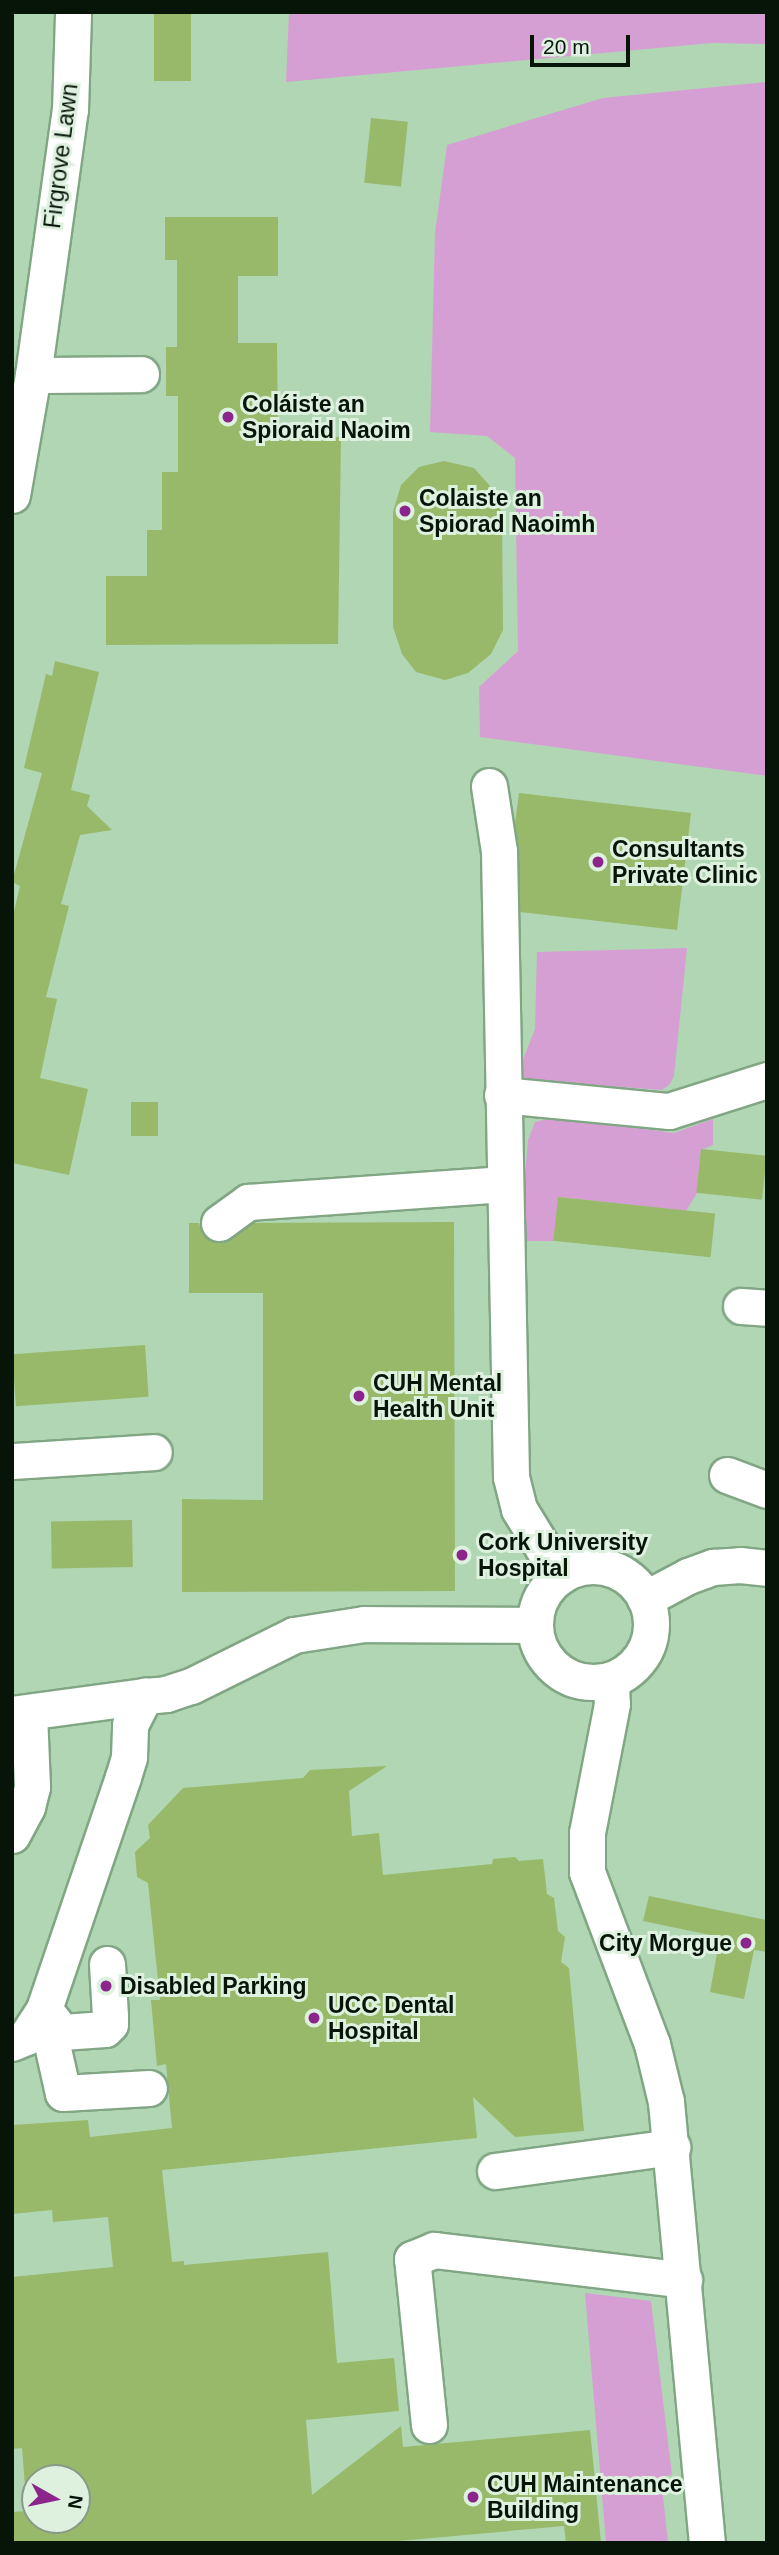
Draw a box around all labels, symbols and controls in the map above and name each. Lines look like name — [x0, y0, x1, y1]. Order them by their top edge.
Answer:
scale bar — [534, 21, 634, 65]
text: 20 m — [543, 35, 590, 58]
street label: Firgrove Lawn — [38, 82, 84, 230]
place label: Coláiste an Spioraid Naoim — [242, 390, 411, 444]
marker: Coláiste an Spioraid Naoim — [220, 409, 236, 425]
place label: Colaiste an Spiorad Naoimh — [419, 484, 595, 538]
marker: Colaiste an Spiorad Naoimh — [397, 503, 413, 519]
place label: Consultants Private Clinic — [612, 835, 758, 889]
marker: Consultants Private Clinic — [590, 854, 606, 870]
place label: CUH Mental Health Unit — [373, 1369, 502, 1423]
marker: CUH Mental Health Unit — [351, 1388, 367, 1404]
place label: Cork University Hospital — [478, 1528, 648, 1582]
marker: Cork University Hospital — [452, 1545, 472, 1565]
place label: City Morgue — [599, 1929, 732, 1957]
marker: City Morgue — [738, 1935, 754, 1951]
place label: Disabled Parking — [120, 1972, 307, 2000]
marker: Disabled Parking — [98, 1978, 114, 1994]
place label: UCC Dental Hospital — [328, 1991, 455, 2045]
marker: UCC Dental Hospital — [306, 2010, 322, 2026]
north arrow — [21, 2464, 91, 2534]
place label: CUH Maintenance Building — [487, 2470, 683, 2524]
marker: CUH Maintenance Building — [465, 2489, 481, 2505]
text: N — [64, 2494, 87, 2510]

